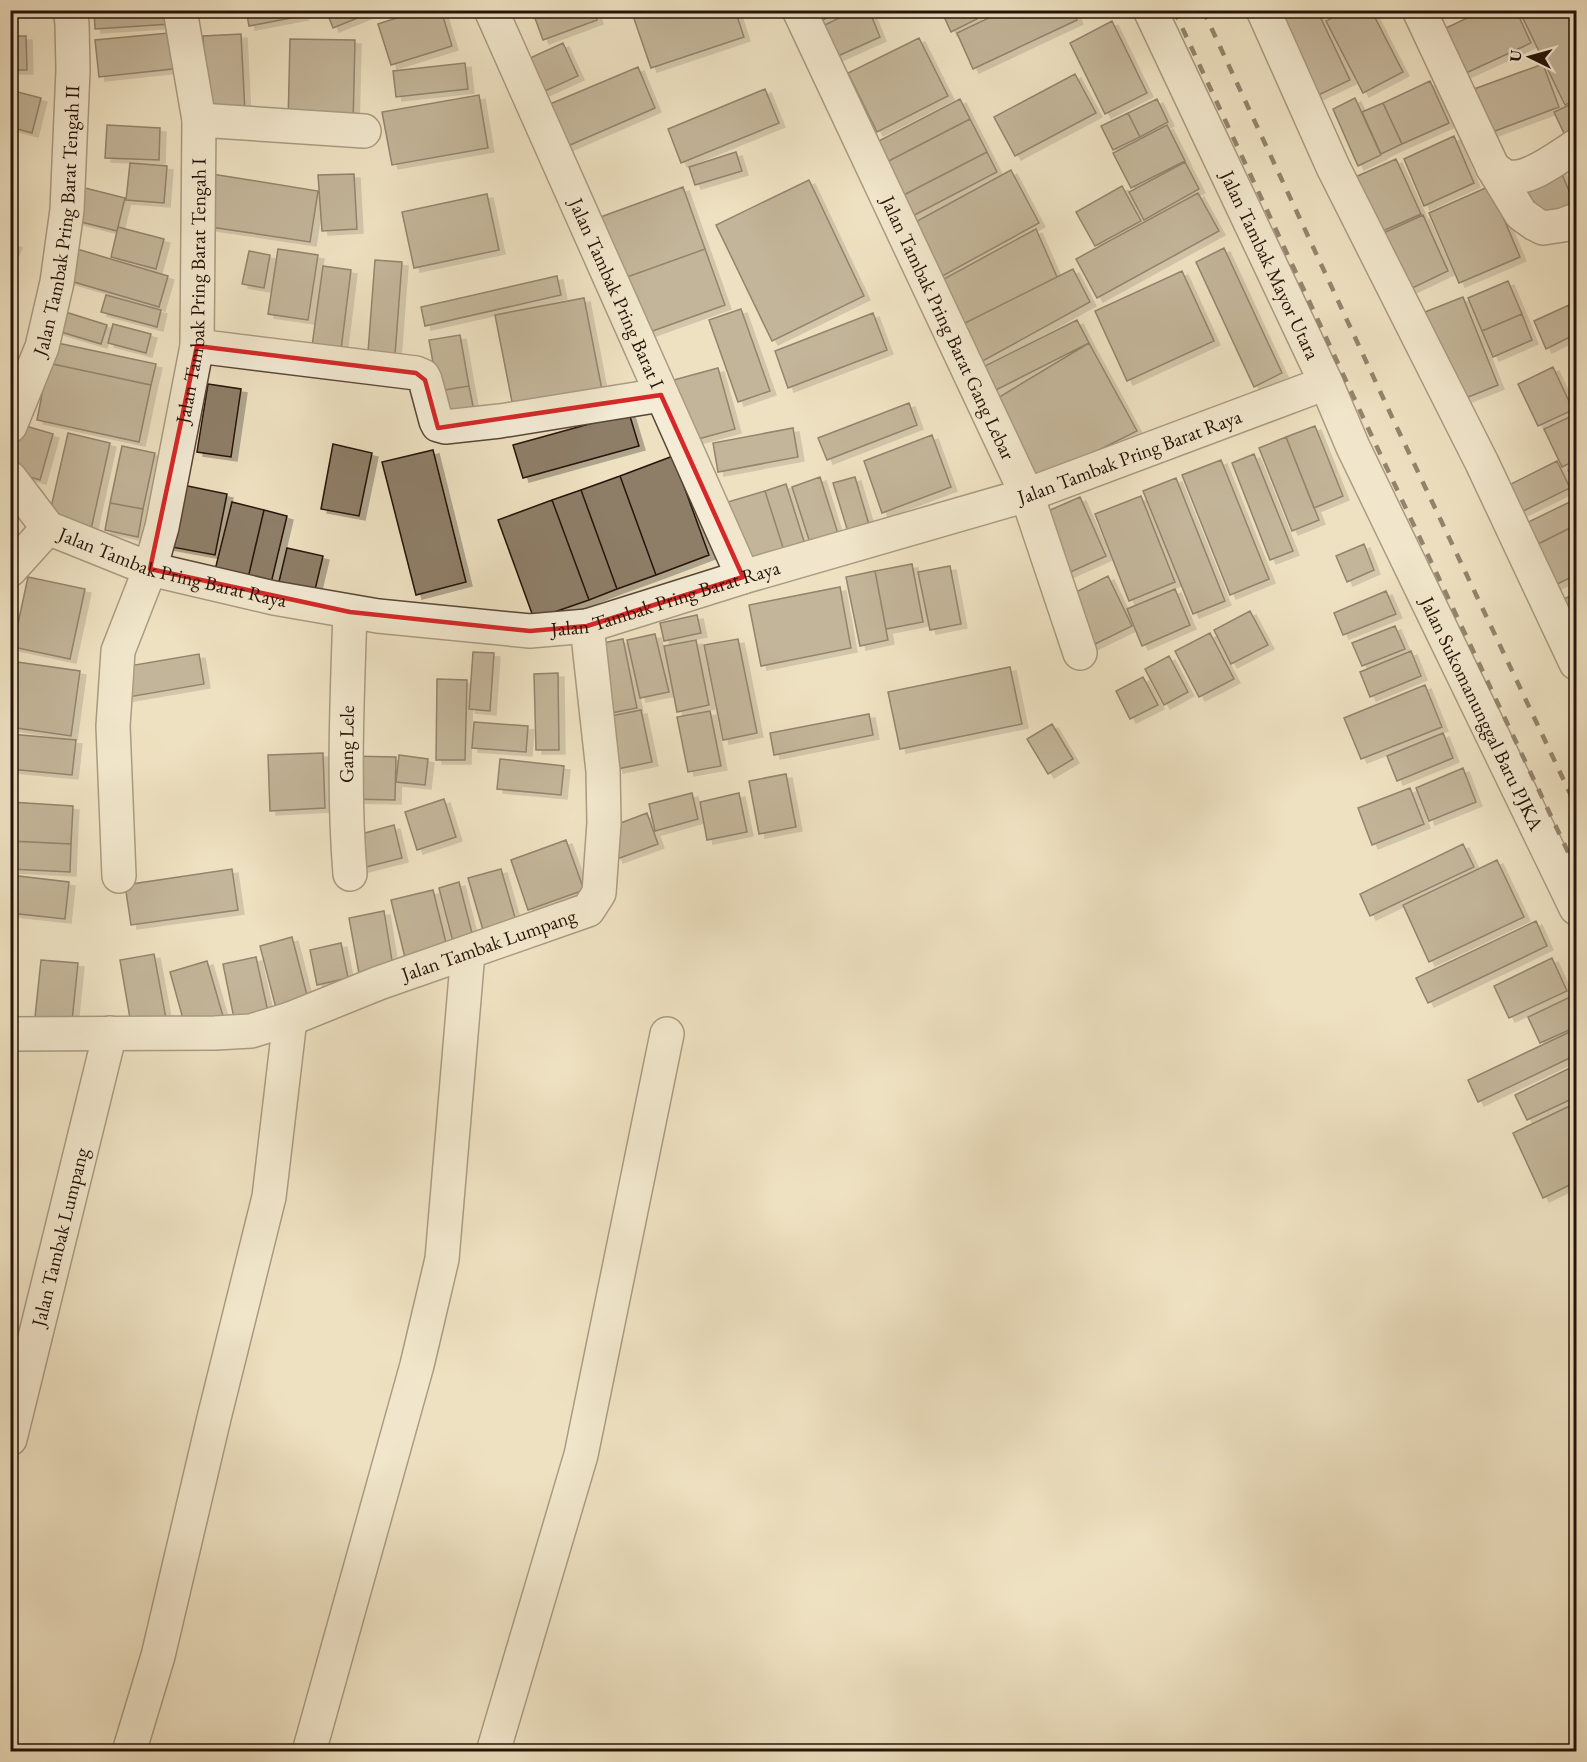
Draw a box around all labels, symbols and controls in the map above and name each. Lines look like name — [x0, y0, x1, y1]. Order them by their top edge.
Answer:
north arrow — [1500, 27, 1560, 87]
text: U — [1505, 49, 1527, 63]
street label: Jalan Tambak Pring Barat Tengah II — [26, 84, 85, 362]
street label: Jalan Tambak Pring Barat Tengah I — [169, 158, 212, 428]
street label: Jalan Tambak Mayor Utara — [1214, 164, 1326, 364]
street label: Jalan Tambak Pring Barat Gang Lebar — [874, 190, 1022, 464]
street label: Jalan Tambak Pring Barat I — [562, 192, 671, 393]
street label: Jalan Tambak Pring Barat Raya — [1012, 403, 1245, 511]
street label: Jalan Tambak Pring Barat Raya — [53, 520, 289, 613]
street label: Jalan Tambak Pring Barat Raya — [548, 554, 783, 642]
street label: Jalan Sukomanunggal Baru PJKA — [1413, 590, 1550, 835]
street label: Gang Lele — [333, 705, 360, 783]
street label: Jalan Tambak Lumpang — [396, 902, 580, 988]
street label: Jalan Tambak Lumpang — [25, 1145, 94, 1331]

